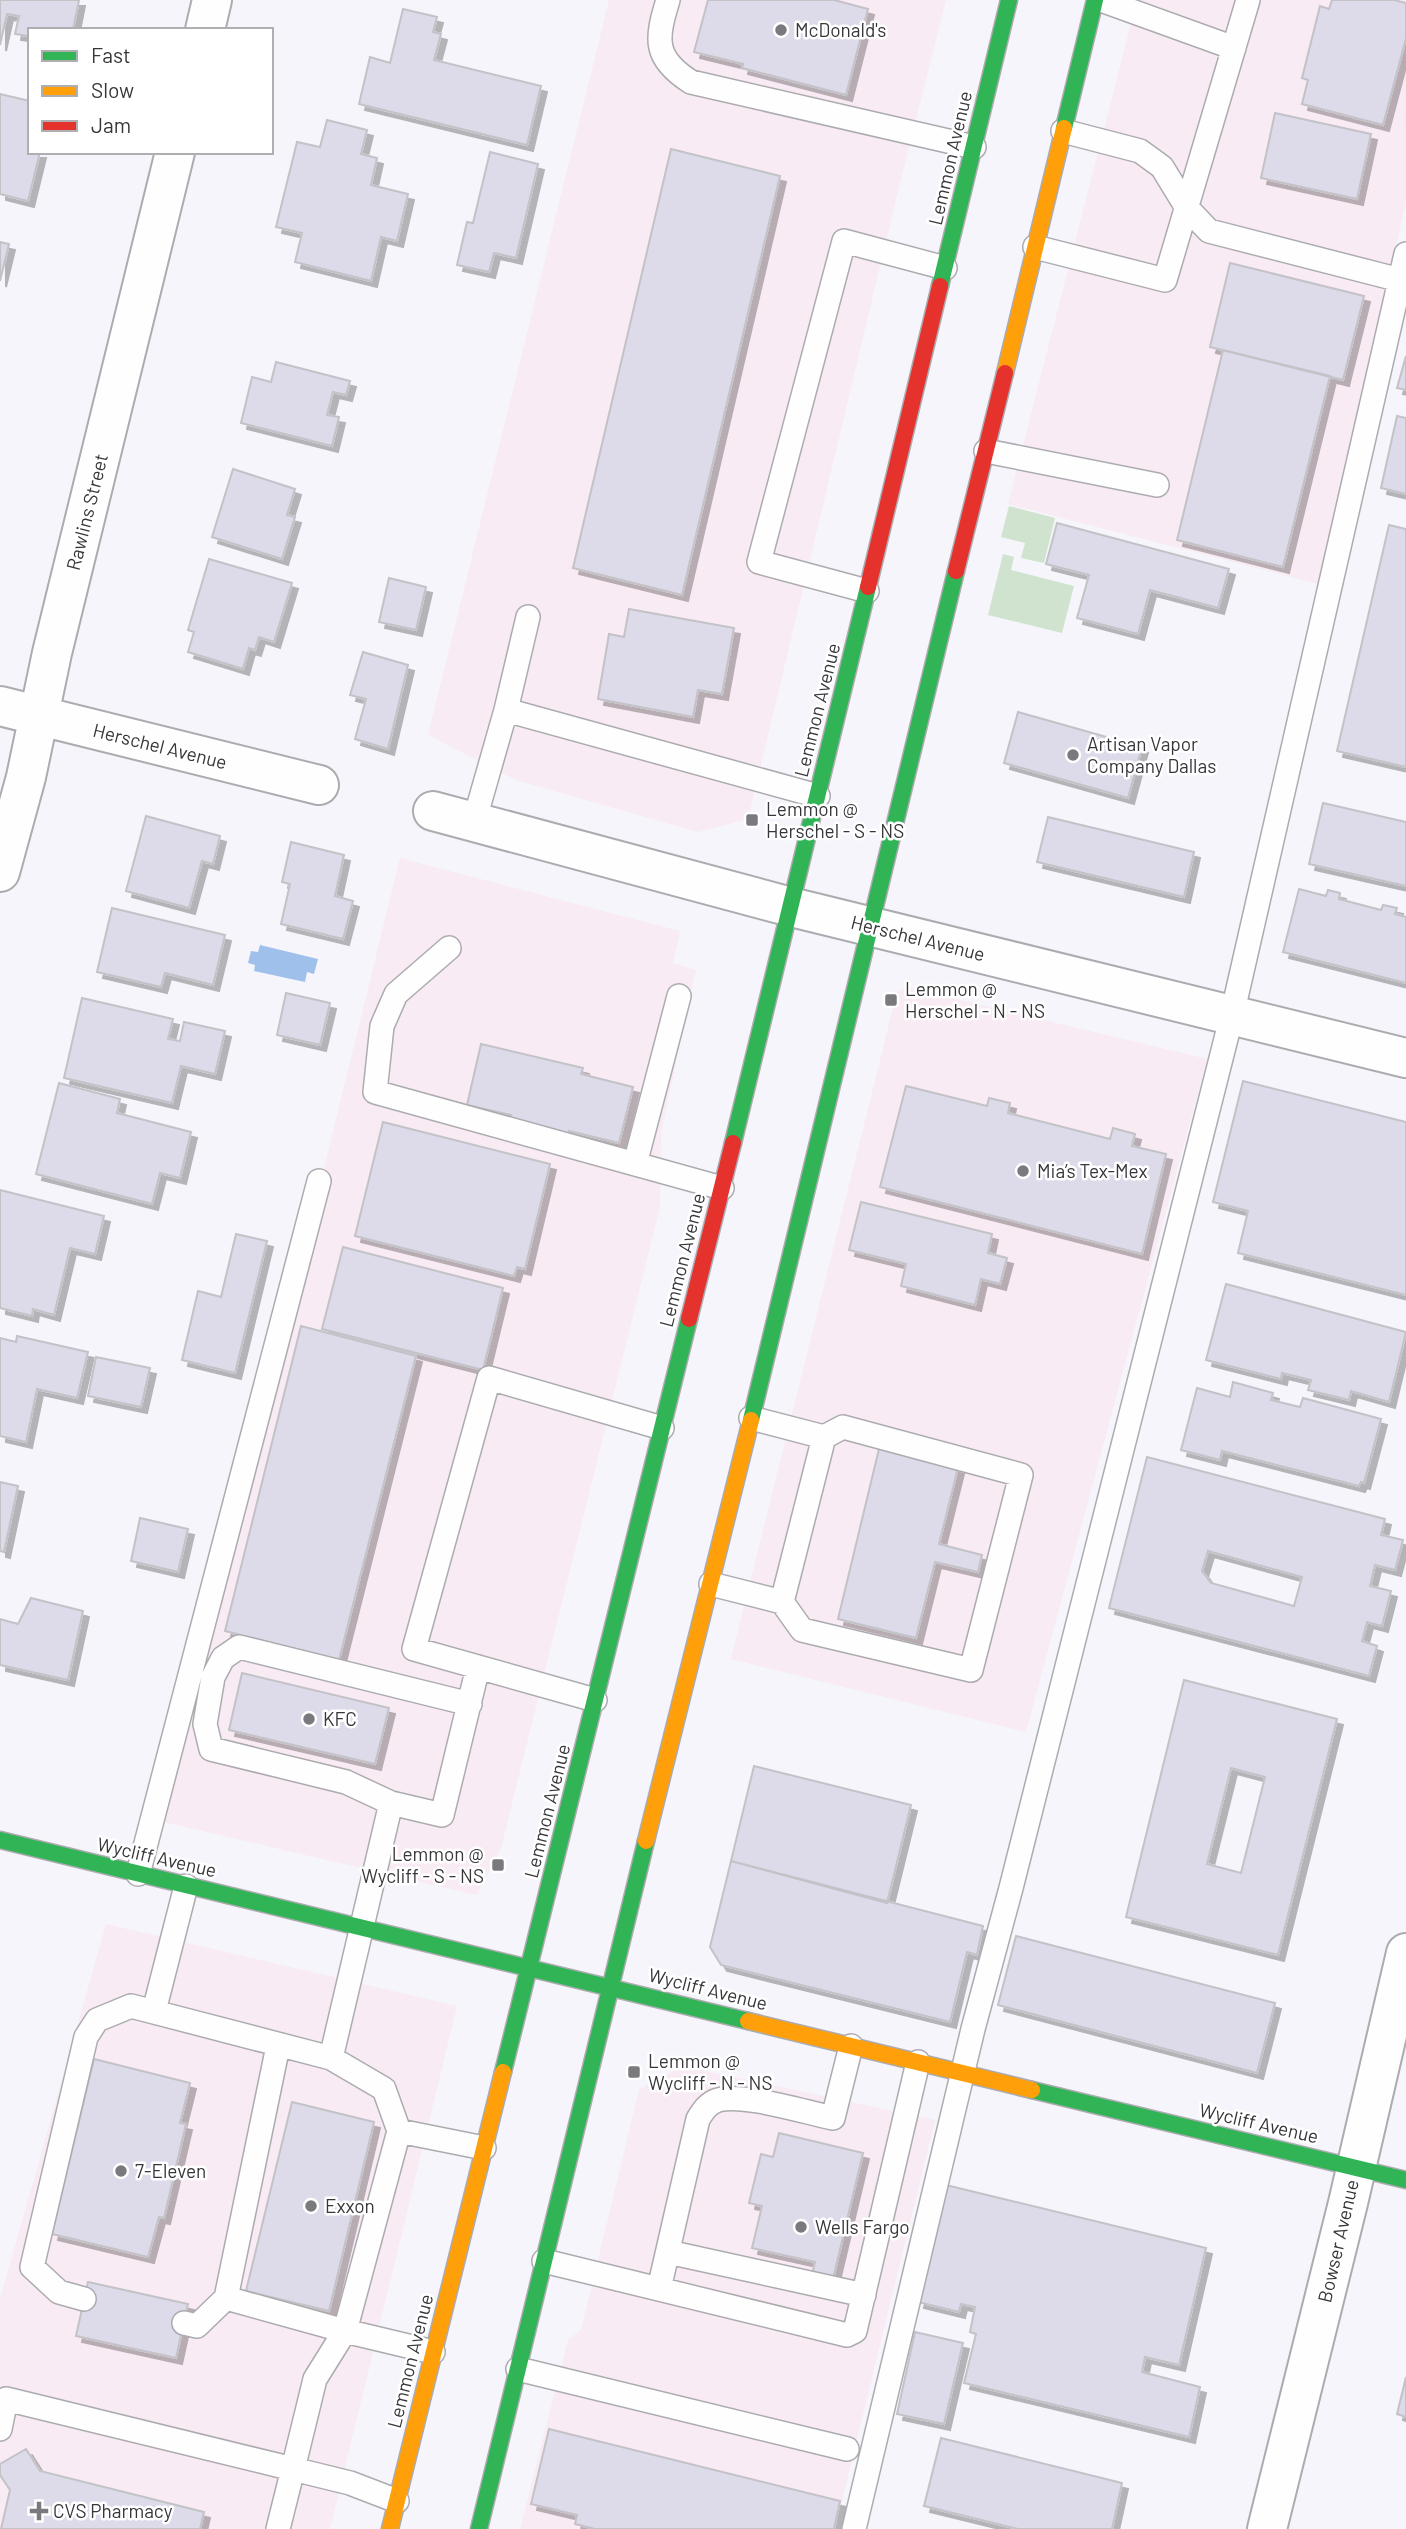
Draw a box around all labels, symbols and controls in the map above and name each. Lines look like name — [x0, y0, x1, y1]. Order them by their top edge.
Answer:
place label: McDonald's — [795, 18, 886, 41]
marker: McDonald's — [773, 22, 789, 38]
legend — [28, 28, 273, 154]
text: Fast — [91, 42, 131, 67]
text: Slow — [91, 77, 134, 102]
street label: Lemmon Avenue — [923, 89, 976, 227]
text: Jam — [91, 112, 131, 137]
street label: Rawlins Street — [61, 451, 112, 572]
street label: Lemmon Avenue — [789, 641, 844, 779]
street label: Herschel Avenue — [91, 718, 229, 773]
place label: Artisan Vapor Company Dallas — [1087, 732, 1216, 777]
marker: Artisan Vapor Company Dallas — [1065, 747, 1081, 763]
place label: Lemmon @ Herschel - S - NS — [766, 797, 904, 842]
marker: Lemmon @ Herschel - S - NS — [744, 812, 760, 828]
street label: Herschel Avenue — [849, 910, 987, 965]
place label: Lemmon @ Herschel - N - NS — [905, 977, 1045, 1022]
marker: Lemmon @ Herschel - N - NS — [883, 992, 899, 1008]
place label: Mia’s Tex-Mex — [1037, 1159, 1148, 1182]
marker: Mia’s Tex-Mex — [1015, 1163, 1031, 1179]
street label: Lemmon Avenue — [654, 1191, 709, 1329]
place label: KFC — [323, 1707, 357, 1730]
marker: KFC — [301, 1711, 317, 1727]
street label: Lemmon Avenue — [519, 1742, 574, 1880]
street label: Wycliff Avenue — [95, 1832, 219, 1881]
place label: Lemmon @ Wycliff - S - NS — [361, 1842, 484, 1887]
marker: Lemmon @ Wycliff - S - NS — [490, 1857, 506, 1873]
street label: Wycliff Avenue — [646, 1963, 770, 2014]
place label: Lemmon @ Wycliff - N - NS — [648, 2049, 773, 2094]
marker: Lemmon @ Wycliff - N - NS — [626, 2064, 642, 2080]
street label: Wycliff Avenue — [1197, 2098, 1321, 2147]
place label: 7-Eleven — [135, 2159, 206, 2182]
marker: 7-Eleven — [113, 2163, 129, 2179]
street label: Bowser Avenue — [1312, 2177, 1363, 2305]
place label: Exxon — [325, 2194, 375, 2217]
marker: Exxon — [303, 2198, 319, 2214]
place label: Wells Fargo — [815, 2215, 910, 2238]
marker: Wells Fargo — [793, 2219, 809, 2235]
street label: Lemmon Avenue — [382, 2292, 437, 2430]
place label: CVS Pharmacy — [53, 2499, 173, 2522]
marker: CVS Pharmacy — [31, 2503, 47, 2519]

